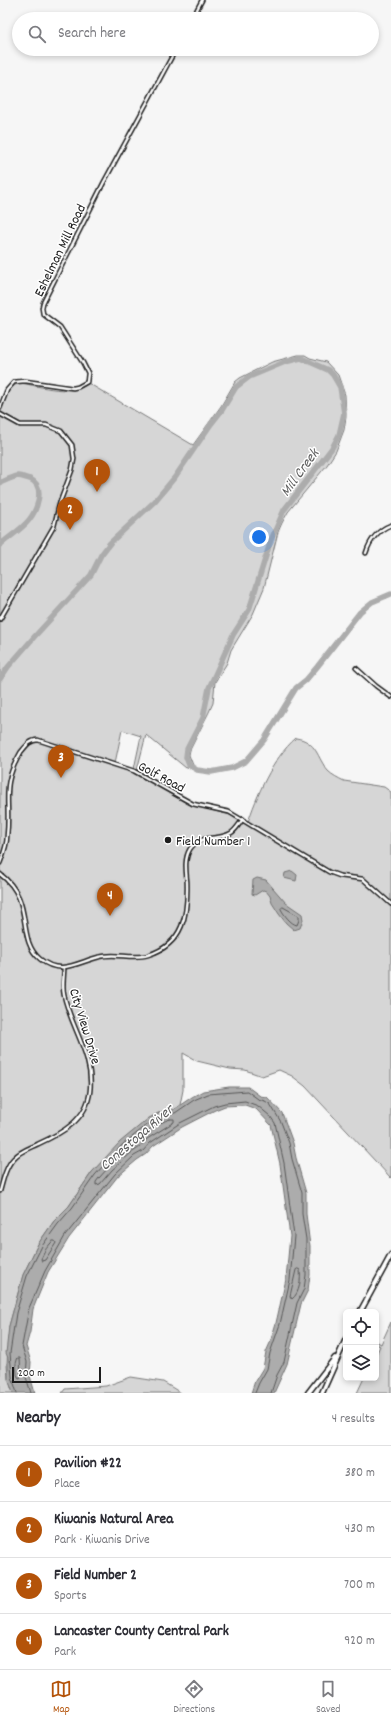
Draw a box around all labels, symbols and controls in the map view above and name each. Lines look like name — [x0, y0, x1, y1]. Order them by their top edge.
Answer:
search box — [12, 12, 379, 56]
icon: search — [26, 23, 48, 45]
text: Search here — [58, 23, 126, 45]
street label: Eshelman Mill Road — [30, 201, 92, 301]
water label: Mill Creek — [276, 443, 327, 502]
pin: 1 — [84, 459, 110, 492]
pin: 2 — [57, 497, 83, 530]
your location — [249, 527, 269, 547]
pin: 3 — [48, 745, 74, 778]
street label: Golf Road — [134, 757, 188, 799]
place label: Field Number 1 — [176, 832, 250, 852]
marker: Field Number 1 — [163, 835, 173, 845]
pin: 4 — [97, 883, 123, 916]
street label: City View Drive — [63, 986, 105, 1067]
water label: Conestoga River — [96, 1099, 180, 1177]
map controls — [343, 1309, 379, 1381]
button: locate — [343, 1309, 379, 1345]
button: layers — [343, 1345, 379, 1381]
scale bar — [12, 1365, 101, 1384]
text: 200 m — [18, 1366, 45, 1382]
text: Nearby — [16, 1407, 60, 1431]
text: 4 results — [332, 1410, 375, 1429]
text: Pavilion #22 — [54, 1453, 122, 1475]
text: 1 — [28, 1464, 30, 1483]
text: 380 m — [345, 1464, 375, 1483]
text: Place — [54, 1475, 80, 1494]
text: Kiwanis Natural Area — [54, 1509, 173, 1531]
text: 2 — [26, 1520, 32, 1539]
text: 430 m — [345, 1520, 375, 1539]
text: Park · Kiwanis Drive — [54, 1531, 150, 1550]
text: Field Number 2 — [54, 1565, 137, 1587]
text: 3 — [26, 1576, 32, 1595]
text: 700 m — [344, 1576, 375, 1595]
text: Sports — [54, 1587, 87, 1606]
text: Lancaster County Central Park — [54, 1621, 229, 1643]
text: 4 — [26, 1632, 32, 1651]
text: 920 m — [344, 1632, 375, 1651]
text: Park — [54, 1643, 76, 1662]
tab: Map — [50, 1678, 72, 1718]
tab: Directions — [173, 1678, 215, 1718]
tab: Saved — [316, 1678, 341, 1718]

